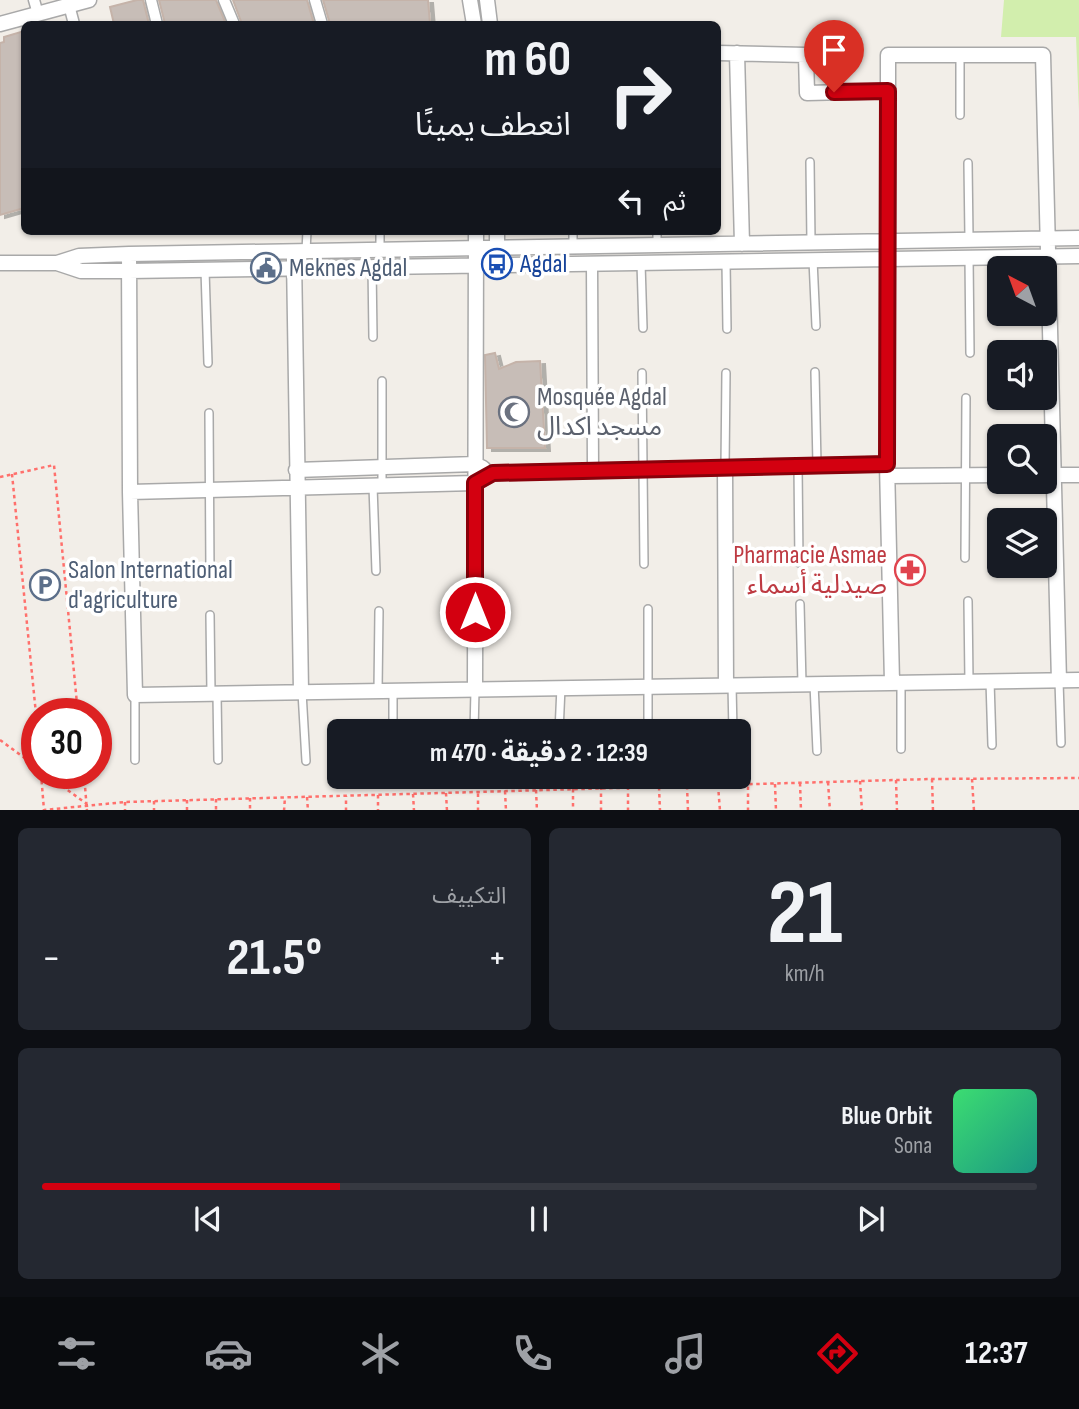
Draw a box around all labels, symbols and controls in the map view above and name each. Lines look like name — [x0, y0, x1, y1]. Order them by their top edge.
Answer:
pin — [804, 20, 864, 92]
text: 60 m — [484, 31, 571, 90]
icon: arrive — [815, 31, 853, 69]
icon: right — [595, 49, 686, 140]
text: انعطف يمينًا — [415, 106, 571, 145]
icon: left — [612, 182, 650, 220]
text: ثم — [664, 187, 686, 218]
bus stop icon: Agdal — [480, 247, 514, 281]
place label: Agdal — [519, 249, 567, 280]
public building icon: Meknes Agdal — [249, 251, 283, 285]
place label: Meknes Agdal — [289, 253, 407, 284]
north arrow — [987, 256, 1057, 326]
map controls — [987, 256, 1057, 578]
button: sound — [987, 340, 1057, 410]
place label: Mosquée Agdal مسجد اكدال — [537, 382, 667, 443]
mosque icon: Mosquée Agdal مسجد اكدال — [497, 395, 531, 429]
button: search — [987, 424, 1057, 494]
button: layers — [987, 508, 1057, 578]
place label: Pharmacie Asmae صيدلية أسماء — [733, 540, 887, 601]
pharmacy icon: Pharmacie Asmae صيدلية أسماء — [893, 553, 927, 587]
place label: Salon International d'agriculture — [68, 555, 233, 616]
parking icon: Salon International d'agriculture — [28, 568, 62, 602]
position arrow — [438, 575, 512, 649]
speed limit sign: 30 — [21, 698, 112, 789]
text: 12:39 · 2 دقيقة · 470 m — [430, 738, 648, 769]
text: 21 — [767, 860, 843, 969]
text: التكييف — [432, 882, 507, 910]
text: 21.5° — [227, 927, 322, 990]
text: − — [42, 936, 61, 981]
text: + — [488, 936, 507, 981]
text: km/h — [785, 960, 825, 988]
text: Blue Orbit — [841, 1101, 932, 1132]
text: Sona — [894, 1132, 932, 1160]
icon: previous — [189, 1200, 227, 1238]
icon: pause — [520, 1200, 558, 1238]
icon: next — [852, 1200, 890, 1238]
icon: filters — [52, 1329, 101, 1378]
icon: car — [204, 1329, 253, 1378]
icon: climate — [356, 1329, 405, 1378]
icon: phone — [508, 1329, 557, 1378]
icon: music — [661, 1329, 710, 1378]
icon: directions — [813, 1329, 862, 1378]
text: 12:37 — [965, 1334, 1027, 1373]

